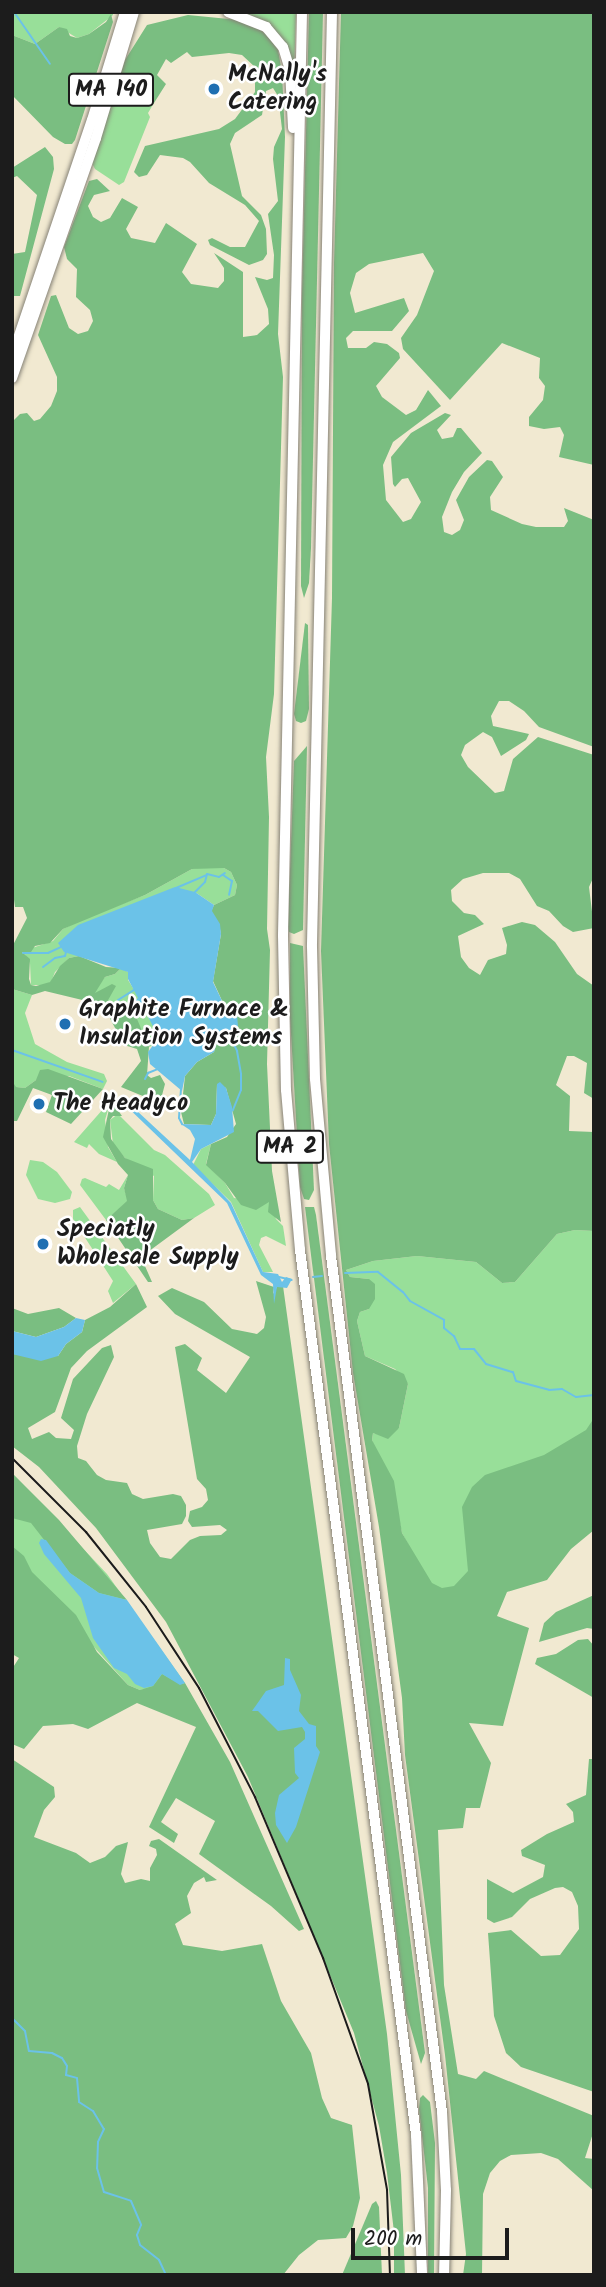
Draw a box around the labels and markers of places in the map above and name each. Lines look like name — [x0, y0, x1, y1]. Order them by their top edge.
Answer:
place label: McNally's Catering — [228, 61, 327, 117]
marker: McNally's Catering — [206, 81, 222, 97]
place label: Graphite Furnace & Insulation Systems — [79, 996, 289, 1052]
marker: Graphite Furnace & Insulation Systems — [57, 1016, 73, 1032]
place label: The Headyco — [53, 1090, 188, 1118]
marker: The Headyco — [31, 1096, 47, 1112]
place label: Speciatly Wholesale Supply — [57, 1216, 239, 1272]
marker: Speciatly Wholesale Supply — [35, 1236, 51, 1252]

